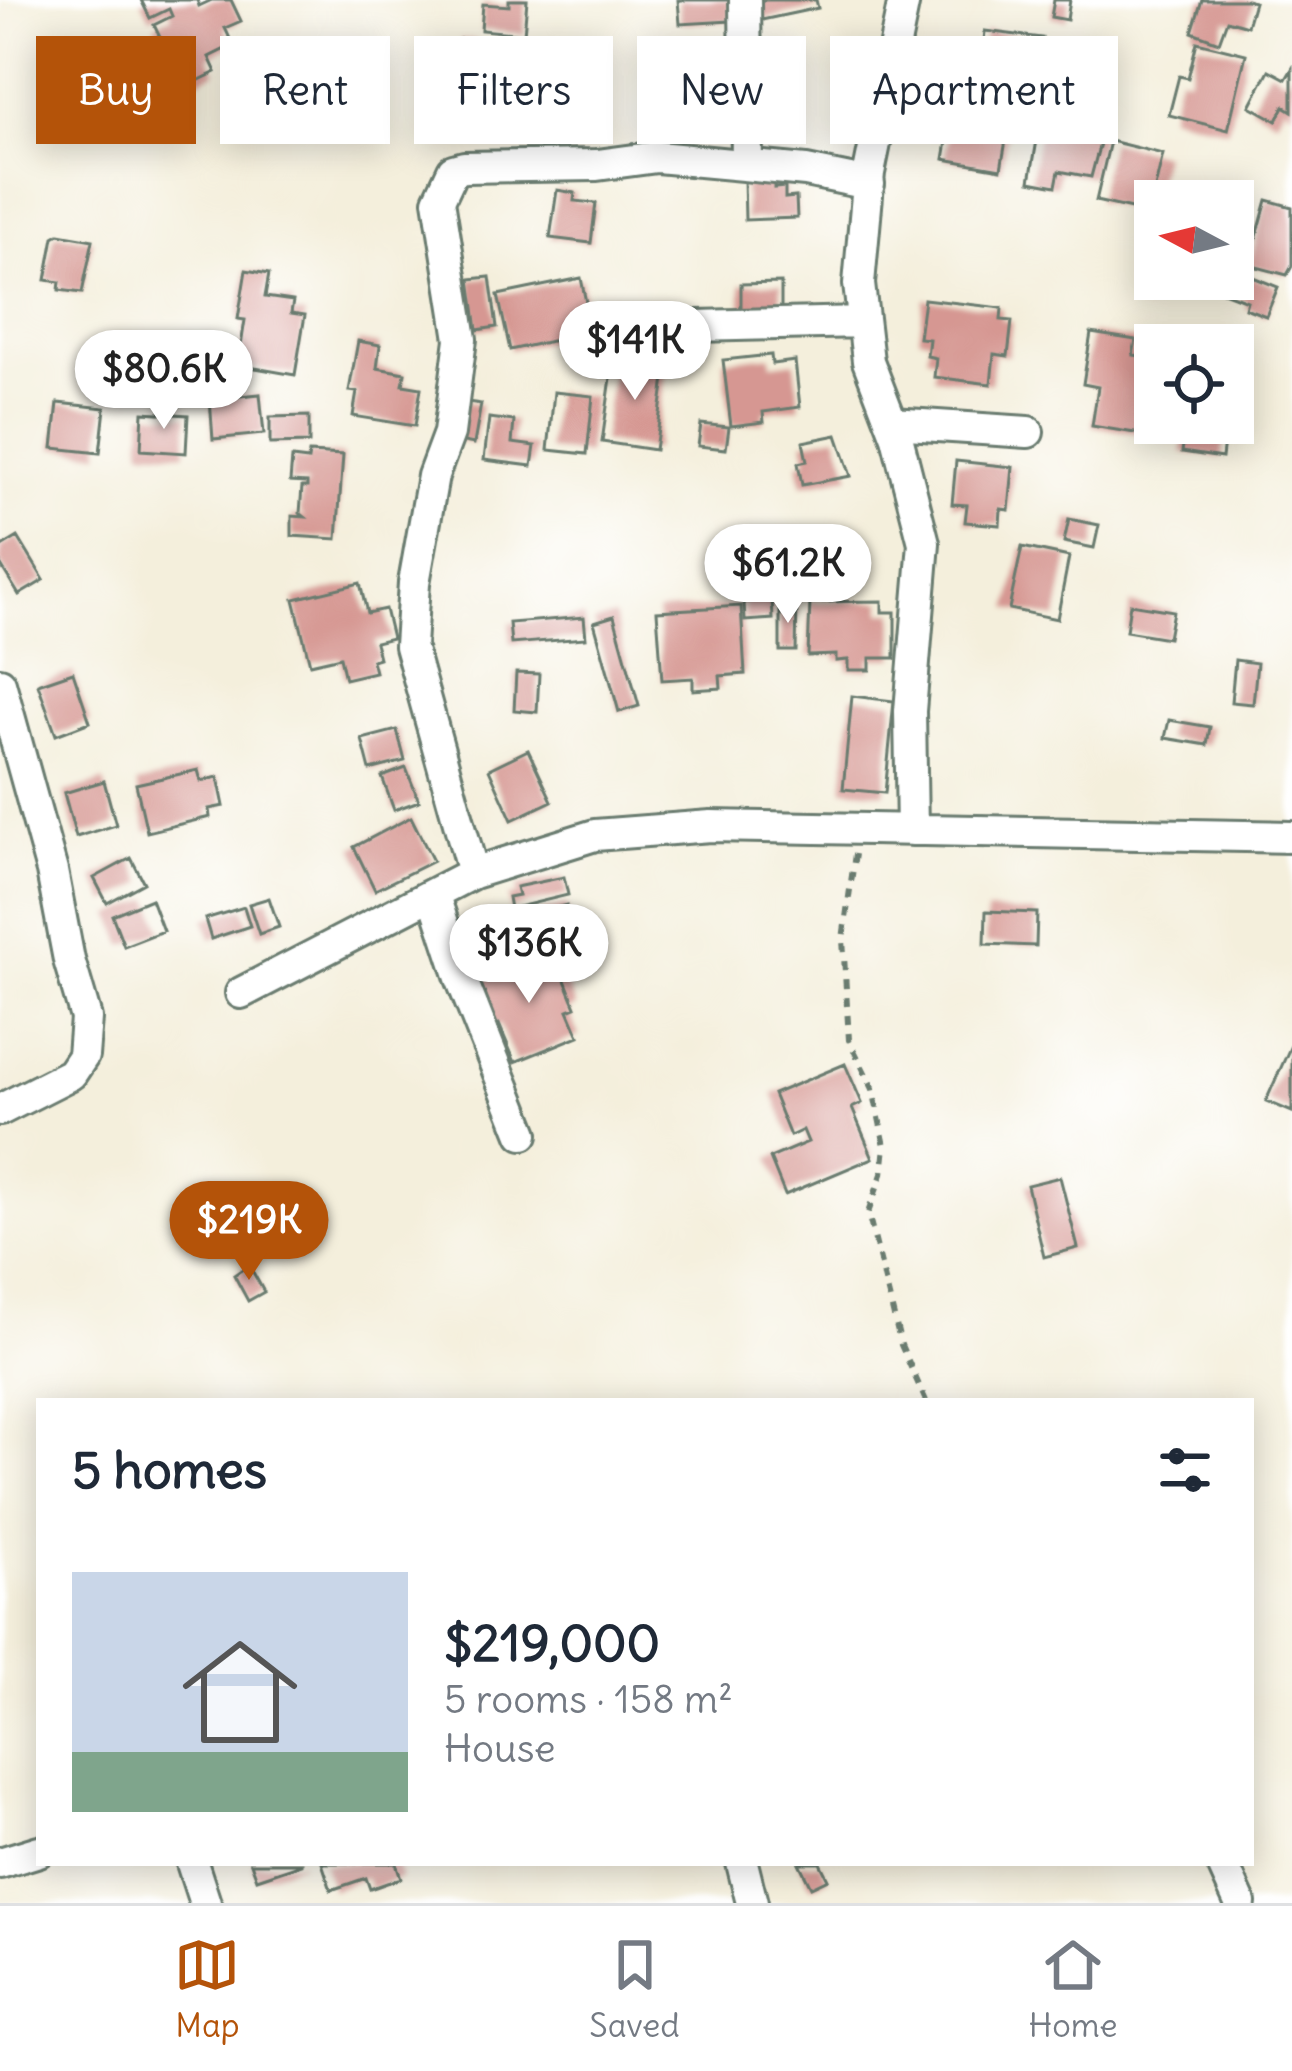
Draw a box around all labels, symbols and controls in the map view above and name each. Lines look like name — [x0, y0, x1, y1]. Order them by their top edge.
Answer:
chip: Buy — [36, 36, 196, 144]
chip: Rent — [220, 36, 390, 144]
chip: Filters — [414, 36, 613, 144]
chip: New — [637, 36, 806, 144]
chip: Apartment — [830, 36, 1118, 144]
north arrow — [1134, 180, 1254, 300]
map controls — [1134, 180, 1254, 444]
pin: $141K — [551, 301, 719, 403]
text: $141K — [586, 315, 684, 364]
button: locate — [1134, 324, 1254, 444]
pin: $80.6K — [66, 330, 262, 432]
text: $80.6K — [102, 344, 226, 393]
pin: $61.2K — [690, 524, 886, 626]
text: $61.2K — [731, 538, 845, 587]
pin: $136K — [445, 904, 613, 1006]
text: $136K — [476, 918, 582, 967]
pin: $219K — [165, 1181, 333, 1283]
text: $219K — [197, 1195, 302, 1244]
icon: filters — [1152, 1437, 1218, 1503]
text: 5 homes — [72, 1438, 267, 1502]
text: $219,000 — [444, 1611, 660, 1675]
icon: home — [168, 1620, 312, 1764]
text: 5 rooms · 158 m² — [444, 1675, 733, 1724]
text: House — [444, 1724, 555, 1773]
tab: Map — [174, 1932, 240, 2046]
tab: Saved — [589, 1932, 680, 2046]
tab: Home — [1029, 1932, 1118, 2046]

